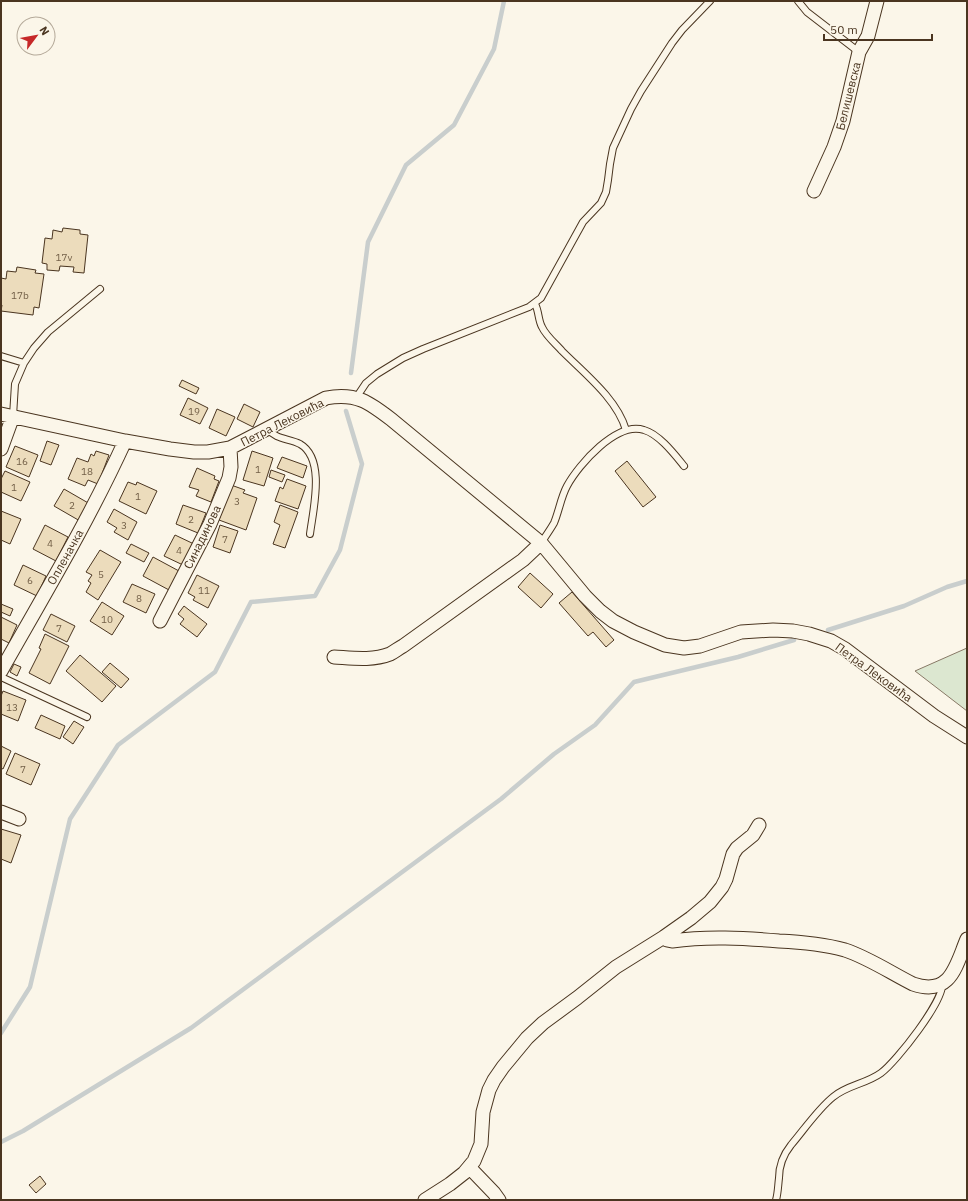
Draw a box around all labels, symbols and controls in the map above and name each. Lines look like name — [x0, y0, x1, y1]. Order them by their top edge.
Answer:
north arrow — [16, 16, 56, 56]
scale bar — [824, 16, 932, 42]
text: 50 m — [830, 22, 858, 37]
text: N — [36, 24, 53, 38]
street label: Белишевска — [832, 60, 864, 132]
house number: 17v — [56, 251, 73, 264]
house number: 17b — [11, 289, 29, 302]
street label: Петра Лековића — [238, 394, 327, 449]
house number: 19 — [188, 405, 200, 418]
house number: 16 — [16, 455, 28, 468]
house number: 1 — [255, 463, 261, 476]
house number: 18 — [81, 465, 93, 478]
house number: 1 — [11, 481, 17, 494]
house number: 1 — [135, 490, 141, 503]
house number: 3 — [234, 495, 240, 508]
house number: 2 — [69, 499, 75, 512]
street label: Синадинова — [180, 502, 224, 571]
house number: 2 — [188, 513, 194, 526]
house number: 3 — [121, 519, 127, 532]
street label: Опленачка — [44, 526, 87, 587]
house number: 7 — [222, 533, 228, 546]
house number: 4 — [47, 537, 53, 550]
house number: 4 — [176, 544, 182, 557]
house number: 5 — [98, 568, 104, 581]
house number: 6 — [27, 574, 33, 587]
house number: 11 — [198, 584, 210, 597]
house number: 8 — [136, 592, 142, 605]
house number: 10 — [101, 613, 113, 626]
house number: 7 — [56, 622, 62, 635]
street label: Петра Лековића — [833, 639, 916, 705]
house number: 13 — [6, 701, 18, 714]
house number: 7 — [20, 763, 26, 776]

